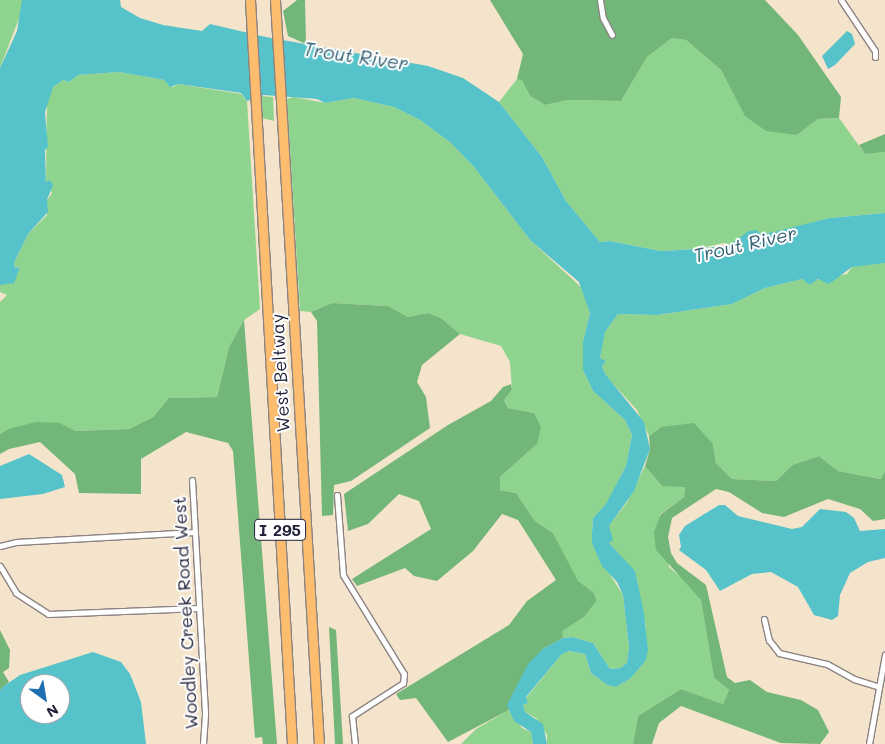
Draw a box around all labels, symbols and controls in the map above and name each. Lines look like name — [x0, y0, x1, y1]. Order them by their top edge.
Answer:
water label: Trout River — [302, 37, 410, 75]
water label: Trout River — [691, 221, 799, 267]
street label: West Beltway — [266, 313, 294, 433]
street label: Woodley Creek Road West — [168, 496, 202, 730]
road number: I 295 — [254, 516, 306, 544]
north arrow — [20, 674, 70, 724]
text: N — [43, 700, 62, 722]

